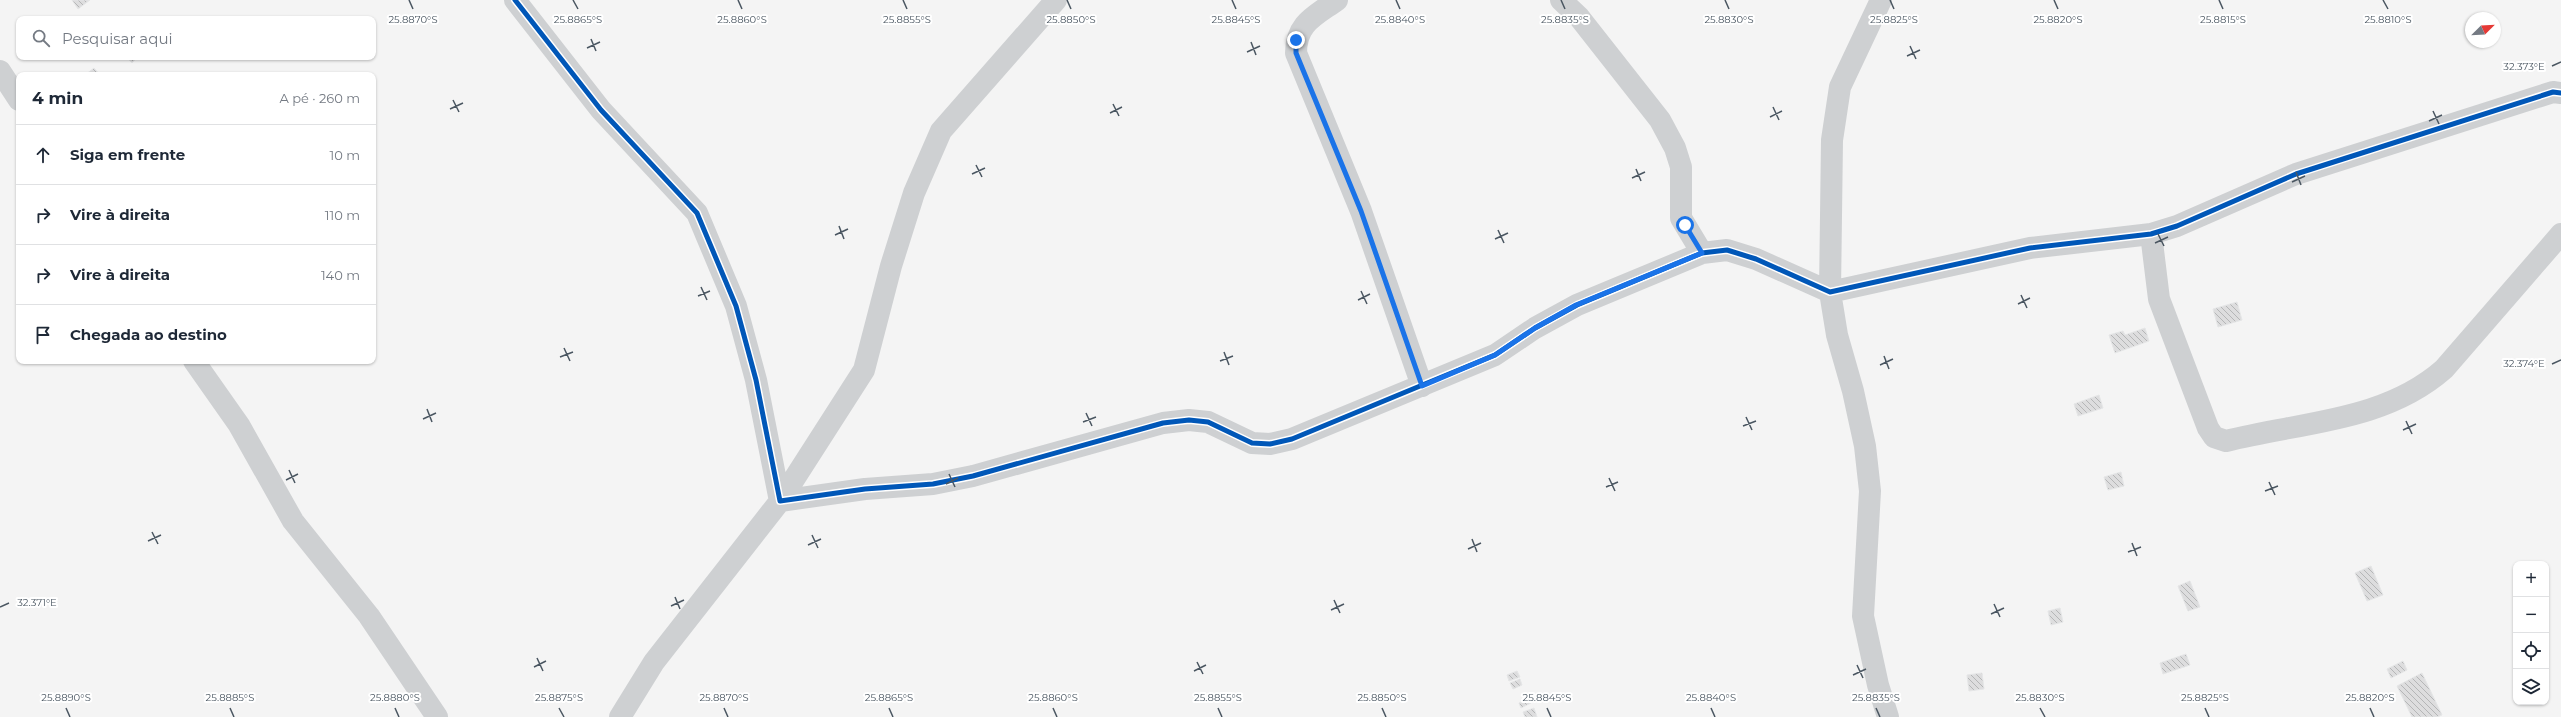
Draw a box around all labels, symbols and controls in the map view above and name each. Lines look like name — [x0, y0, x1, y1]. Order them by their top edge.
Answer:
north arrow — [2465, 12, 2501, 48]
text: 25.8870°S — [388, 13, 438, 26]
text: 25.8865°S — [554, 13, 602, 26]
text: 25.8860°S — [717, 13, 767, 26]
text: 25.8855°S — [883, 13, 931, 26]
text: 25.8850°S — [1046, 13, 1096, 26]
text: 25.8845°S — [1212, 13, 1260, 26]
text: 25.8840°S — [1375, 13, 1425, 26]
text: 25.8835°S — [1541, 13, 1589, 26]
text: 25.8830°S — [1704, 13, 1754, 26]
text: 25.8825°S — [1870, 13, 1918, 26]
text: 25.8820°S — [2033, 13, 2083, 26]
text: 25.8815°S — [2200, 13, 2246, 26]
text: 25.8810°S — [2364, 13, 2412, 26]
search box — [16, 16, 376, 60]
icon: search — [30, 27, 52, 49]
text: Pesquisar aqui — [62, 29, 173, 48]
route end — [1287, 31, 1305, 49]
text: 32.373°E — [2503, 60, 2545, 73]
text: 4 min — [32, 88, 83, 108]
text: A pé · 260 m — [279, 90, 360, 106]
icon: ahead — [32, 144, 54, 166]
text: Siga em frente — [70, 145, 185, 164]
text: 10 m — [330, 147, 360, 163]
icon: right — [32, 204, 54, 226]
text: Vire à direita — [70, 205, 170, 224]
text: 110 m — [325, 207, 360, 223]
route start — [1676, 216, 1694, 234]
icon: right — [32, 264, 54, 286]
text: Vire à direita — [70, 265, 170, 284]
text: 140 m — [321, 267, 360, 283]
icon: arrive — [32, 324, 54, 346]
text: Chegada ao destino — [70, 325, 227, 344]
text: 32.374°E — [2503, 357, 2545, 370]
map controls — [2513, 561, 2549, 705]
button: + — [2513, 561, 2549, 597]
text: 32.371°E — [17, 596, 57, 609]
button: − — [2513, 597, 2549, 633]
button: locate — [2513, 633, 2549, 669]
button: layers — [2513, 669, 2549, 705]
text: 25.8890°S — [41, 691, 91, 704]
text: 25.8885°S — [206, 691, 254, 704]
text: 25.8880°S — [370, 691, 420, 704]
text: 25.8875°S — [535, 691, 583, 704]
text: 25.8870°S — [699, 691, 749, 704]
text: 25.8865°S — [865, 691, 913, 704]
text: 25.8860°S — [1028, 691, 1078, 704]
text: 25.8855°S — [1194, 691, 1242, 704]
text: 25.8850°S — [1357, 691, 1407, 704]
text: 25.8845°S — [1523, 691, 1571, 704]
text: 25.8840°S — [1686, 691, 1736, 704]
text: 25.8835°S — [1852, 691, 1900, 704]
text: 25.8830°S — [2015, 691, 2065, 704]
text: 25.8825°S — [2181, 691, 2229, 704]
text: 25.8820°S — [2345, 691, 2395, 704]

